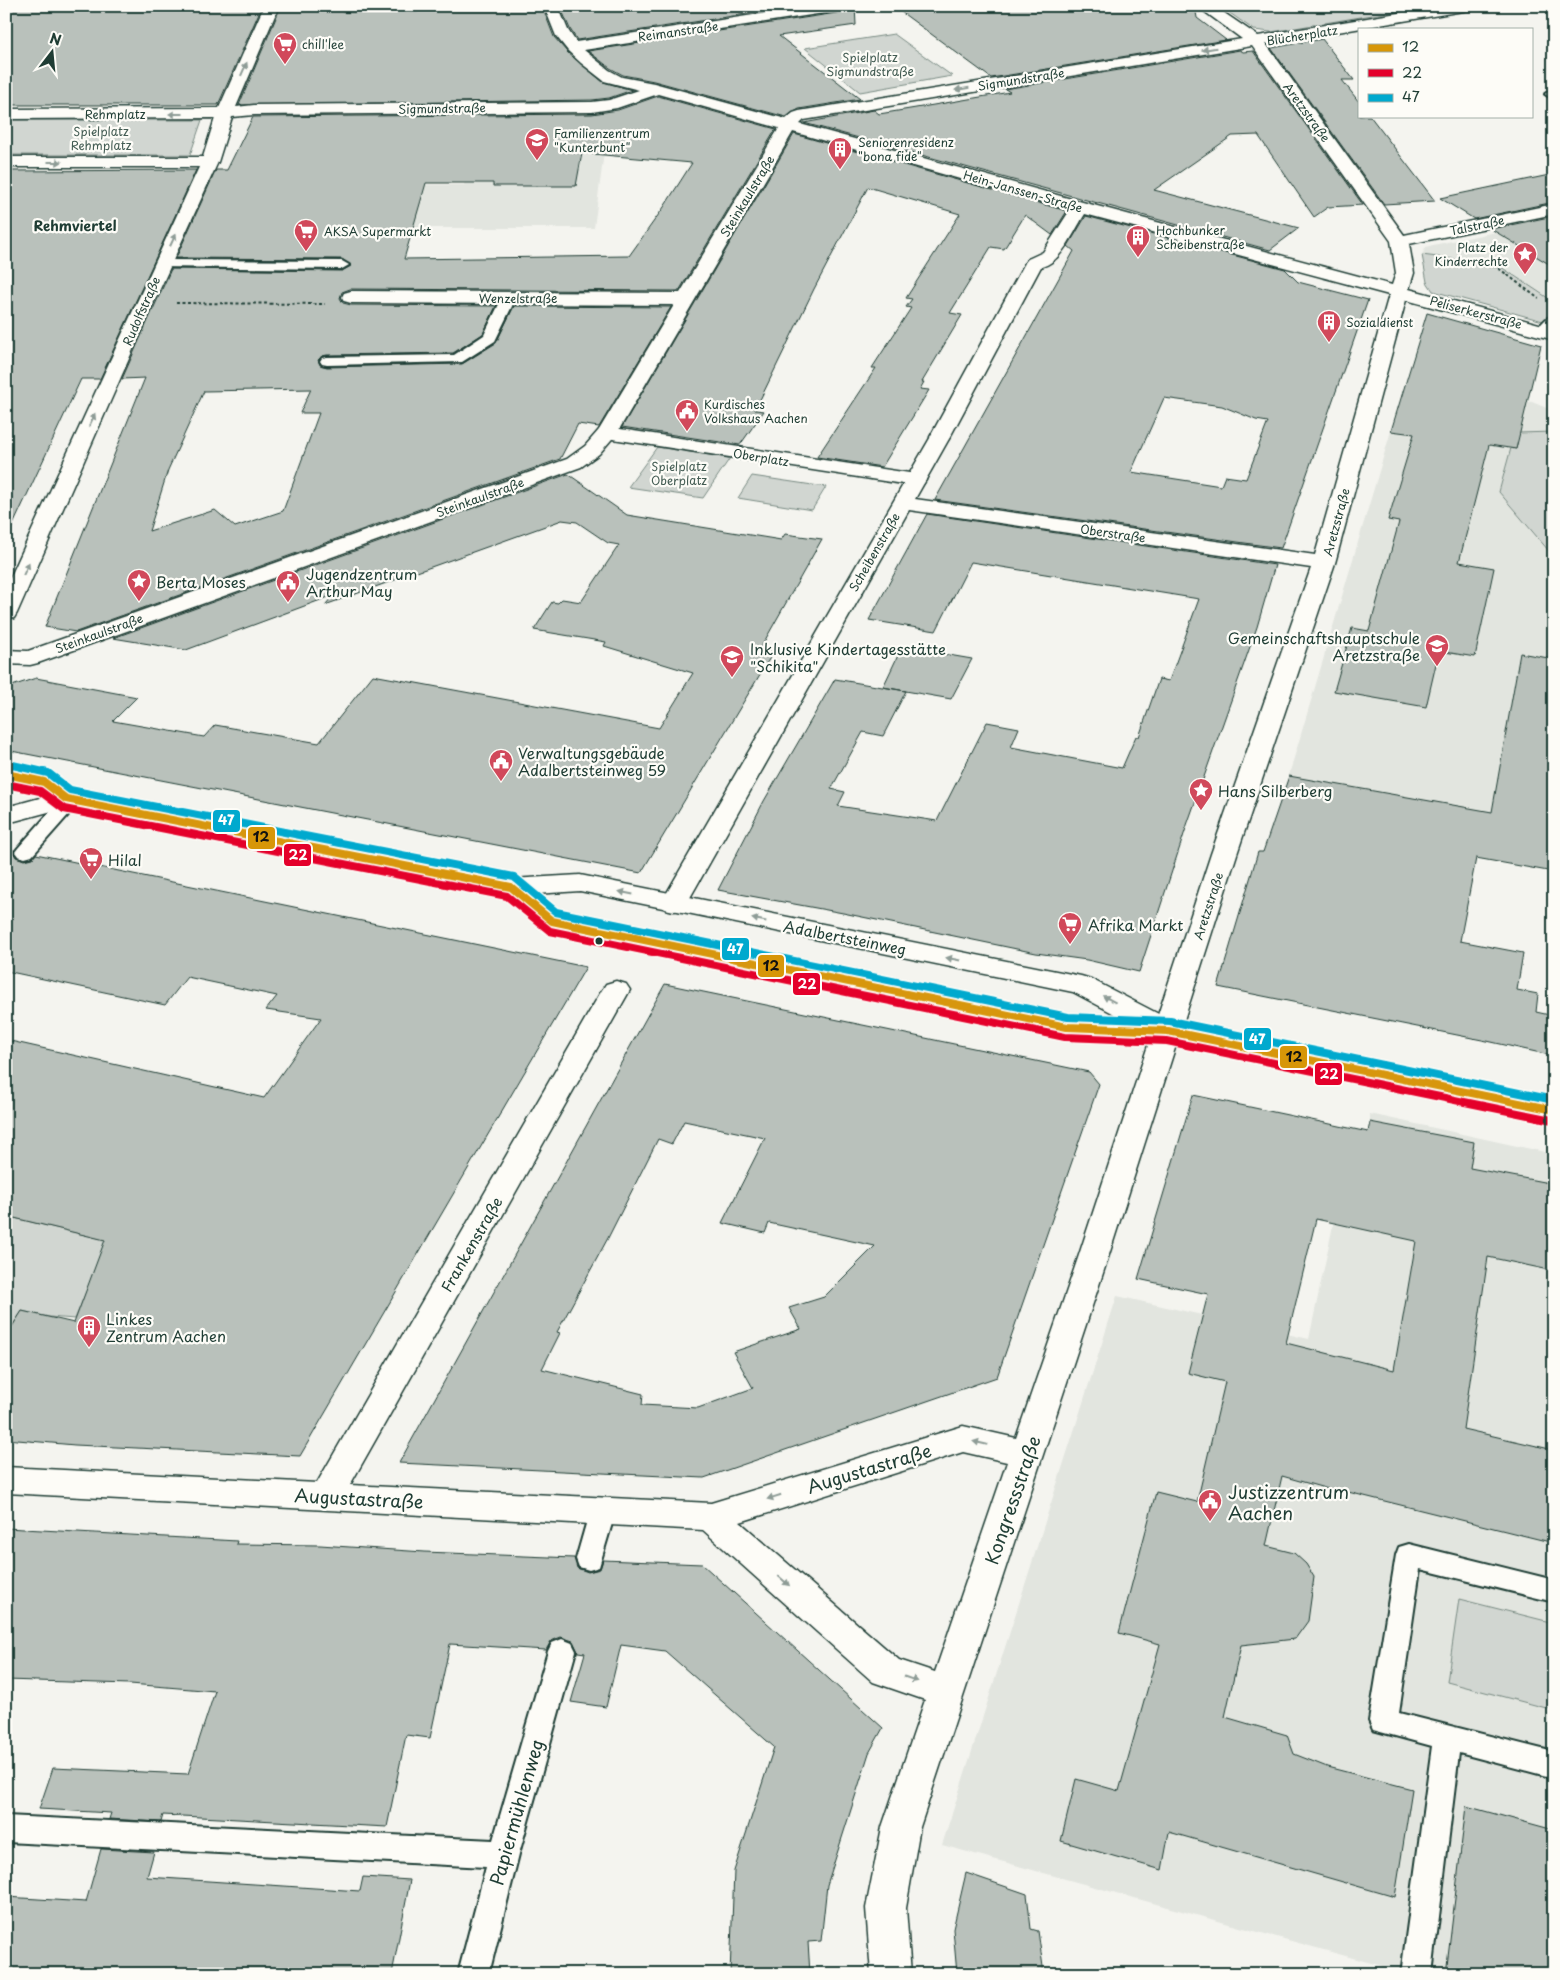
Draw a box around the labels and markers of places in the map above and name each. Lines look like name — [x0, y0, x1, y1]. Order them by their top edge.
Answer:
supermarket icon: chill'lee — [272, 31, 298, 65]
place label: chill'lee — [302, 35, 345, 53]
place label: Familienzentrum "Kunterbunt" — [554, 124, 650, 156]
school or university icon: Familienzentrum "Kunterbunt" — [524, 127, 550, 161]
place label: Seniorenresidenz "bona fide" — [858, 133, 954, 165]
building icon: Seniorenresidenz "bona fide" — [827, 136, 853, 170]
supermarket icon: AKSA Supermarkt — [293, 218, 319, 252]
place label: Hochbunker Scheibenstraße — [1156, 221, 1245, 253]
place label: AKSA Supermarkt — [324, 222, 431, 240]
building icon: Hochbunker Scheibenstraße — [1125, 224, 1151, 258]
place label: Platz der Kinderrechte — [1434, 238, 1509, 270]
place icon: Platz der Kinderrechte — [1512, 241, 1538, 275]
building icon: Sozialdienst — [1316, 309, 1342, 343]
place label: Sozialdienst — [1346, 313, 1414, 331]
place label: Kurdisches Volkshaus Aachen — [704, 395, 808, 427]
public building icon: Kurdisches Volkshaus Aachen — [674, 398, 700, 432]
place label: Jugendzentrum Arthur May — [306, 562, 417, 602]
place icon: Berta Moses — [126, 568, 152, 602]
public building icon: Jugendzentrum Arthur May — [275, 569, 301, 603]
place label: Berta Moses — [156, 570, 246, 593]
place label: Gemeinschaftshauptschule Aretzstraße — [1228, 626, 1420, 666]
school or university icon: Gemeinschaftshauptschule Aretzstraße — [1424, 633, 1450, 667]
place label: Inklusive Kindertagesstätte "Schikita" — [750, 637, 946, 677]
school or university icon: Inklusive Kindertagesstätte "Schikita" — [719, 644, 745, 678]
place label: Verwaltungsgebäude Adalbertsteinweg 59 — [518, 741, 666, 781]
public building icon: Verwaltungsgebäude Adalbertsteinweg 59 — [488, 748, 514, 782]
place icon: Hans Silberberg — [1188, 777, 1214, 811]
place label: Hans Silberberg — [1218, 779, 1333, 802]
supermarket icon: Hilal — [78, 846, 104, 880]
place label: Hilal — [108, 848, 142, 871]
supermarket icon: Afrika Markt — [1057, 911, 1083, 945]
place label: Afrika Markt — [1088, 913, 1183, 936]
unlabelled marker — [594, 936, 604, 946]
place label: Linkes Zentrum Aachen — [106, 1307, 226, 1347]
building icon: Linkes Zentrum Aachen — [76, 1314, 102, 1348]
place label: Justizzentrum Aachen — [1228, 1478, 1349, 1526]
public building icon: Justizzentrum Aachen — [1197, 1488, 1223, 1522]

